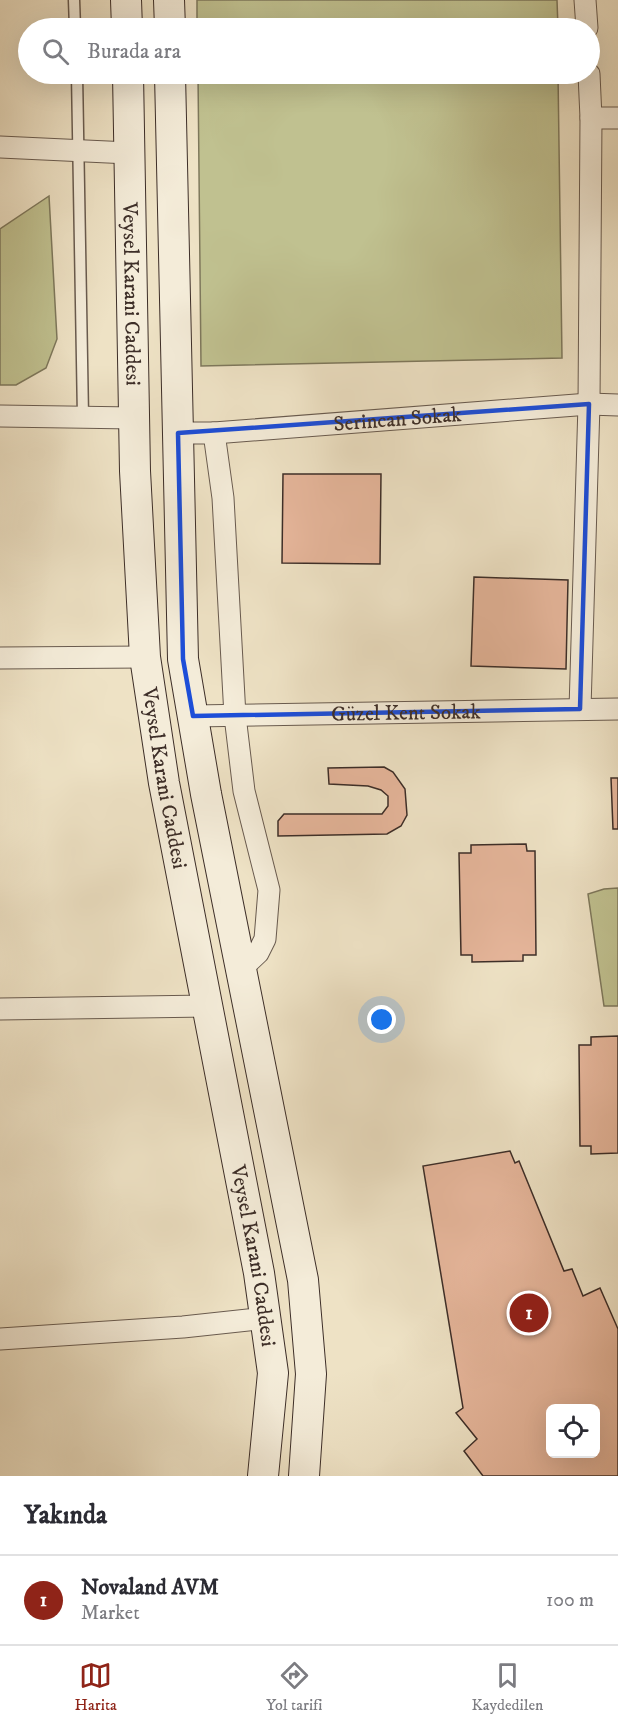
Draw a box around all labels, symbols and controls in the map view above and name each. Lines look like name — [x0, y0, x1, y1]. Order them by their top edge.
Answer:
search box — [18, 18, 600, 84]
icon: search — [39, 35, 72, 68]
text: Burada ara — [87, 38, 181, 65]
street label: Veysel Karani Caddesi — [116, 201, 145, 386]
street label: Serincan Sokak — [333, 402, 463, 438]
street label: Veysel Karani Caddesi — [136, 685, 192, 871]
street label: Güzel Kent Sokak — [331, 699, 482, 728]
your location — [367, 1005, 396, 1034]
street label: Veysel Karani Caddesi — [224, 1162, 281, 1348]
pin: 1 — [510, 1290, 548, 1336]
map controls — [546, 1404, 600, 1458]
button: locate — [546, 1404, 600, 1458]
text: Yakında — [24, 1499, 107, 1532]
text: Novaland AVM — [81, 1574, 219, 1601]
text: 1 — [40, 1588, 47, 1613]
text: 100 m — [546, 1588, 594, 1613]
text: Market — [81, 1601, 140, 1626]
tab: Harita — [75, 1659, 117, 1715]
tab: Yol tarifi — [266, 1659, 322, 1715]
tab: Kaydedilen — [471, 1659, 543, 1715]

